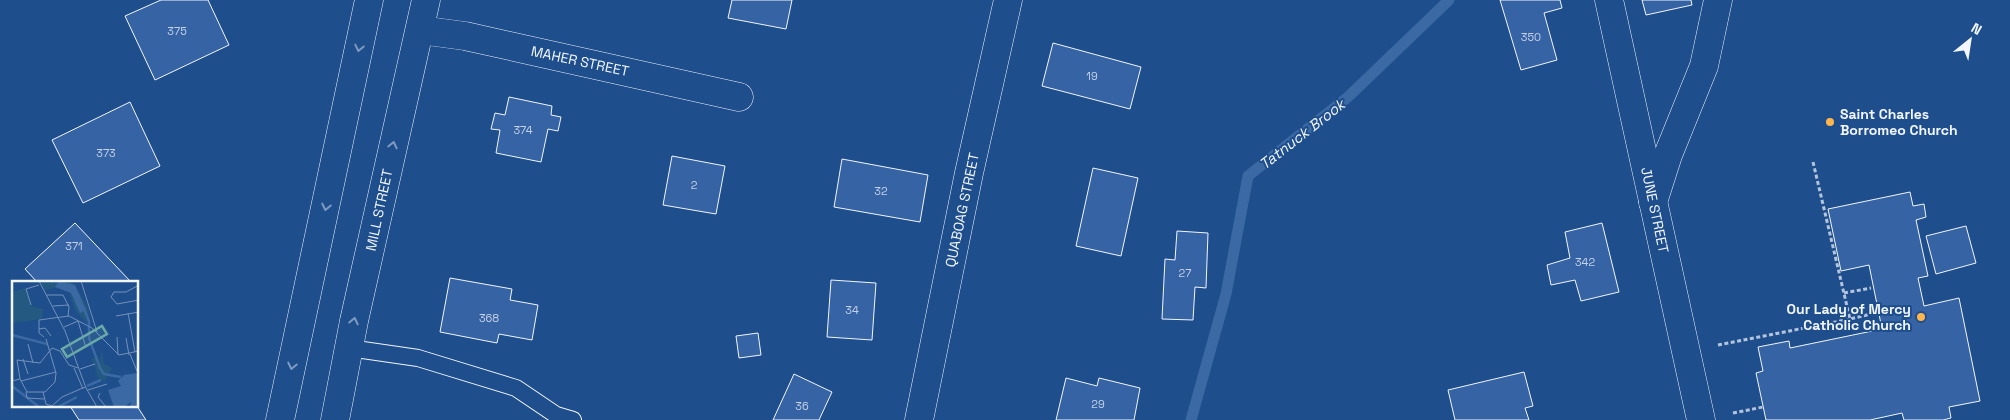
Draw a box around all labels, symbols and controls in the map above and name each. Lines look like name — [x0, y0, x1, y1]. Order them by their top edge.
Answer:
north arrow — [1945, 15, 1995, 65]
text: N — [1968, 19, 1985, 39]
house number: 375 — [167, 24, 187, 38]
house number: 350 — [1521, 30, 1541, 44]
street label: MAHER STREET — [529, 42, 631, 80]
one-way arrow — [355, 43, 365, 52]
house number: 19 — [1086, 69, 1098, 83]
water label: Tatnuck Brook — [1255, 93, 1350, 173]
place label: Saint Charles Borromeo Church — [1840, 105, 1958, 139]
marker: Saint Charles Borromeo Church — [1824, 116, 1836, 128]
house number: 374 — [513, 123, 533, 137]
one-way arrow — [387, 140, 398, 149]
house number: 373 — [96, 146, 116, 160]
street label: QUABOAG STREET — [941, 151, 983, 269]
street label: JUNE STREET — [1637, 165, 1673, 255]
street label: MILL STREET — [362, 167, 396, 253]
house number: 2 — [691, 178, 698, 192]
house number: 32 — [874, 184, 888, 198]
one-way arrow — [321, 202, 332, 211]
house number: 371 — [65, 239, 83, 253]
house number: 342 — [1575, 255, 1595, 269]
house number: 27 — [1179, 266, 1191, 280]
inset map — [12, 281, 139, 408]
place label: Our Lady of Mercy Catholic Church — [1787, 300, 1911, 334]
house number: 34 — [845, 303, 859, 317]
house number: 368 — [479, 311, 499, 325]
marker: Our Lady of Mercy Catholic Church — [1915, 311, 1927, 323]
one-way arrow — [348, 316, 359, 325]
one-way arrow — [287, 361, 298, 370]
house number: 29 — [1091, 397, 1105, 411]
house number: 36 — [795, 399, 809, 413]

